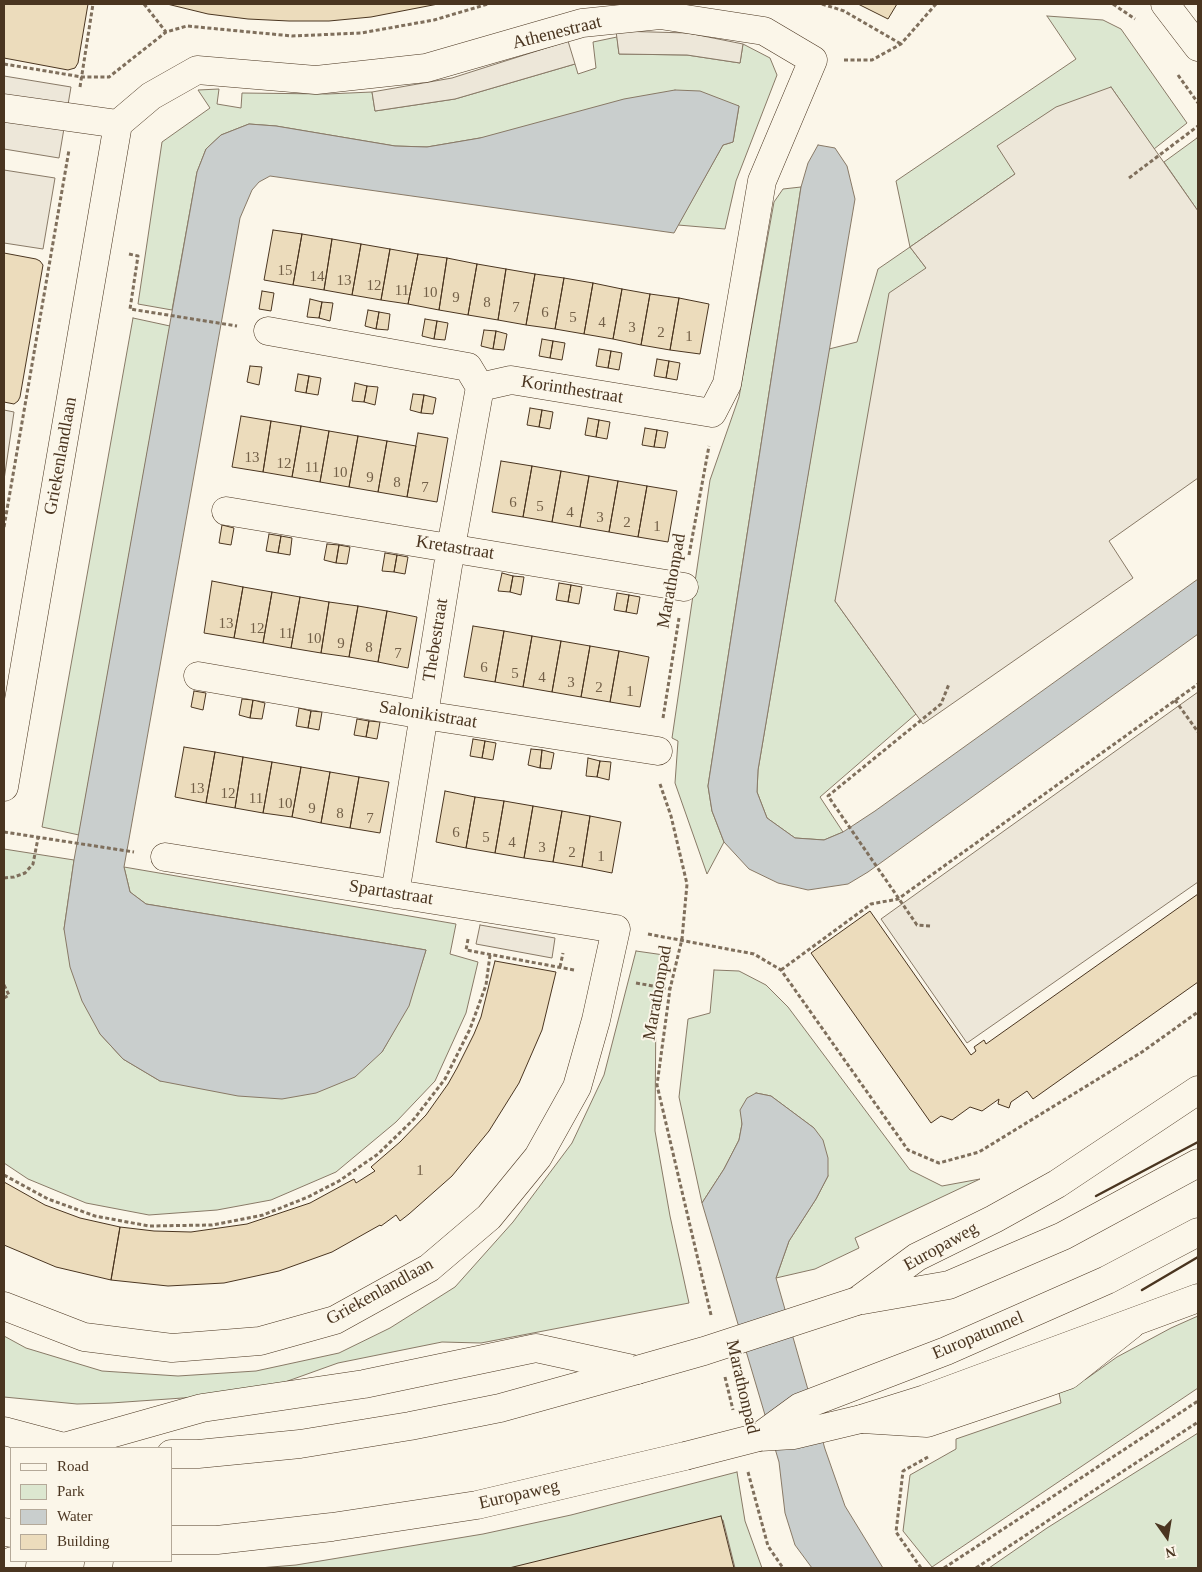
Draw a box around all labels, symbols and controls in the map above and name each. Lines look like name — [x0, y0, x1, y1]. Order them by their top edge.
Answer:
street label: Athenestraat — [510, 12, 604, 54]
house number: 15 — [278, 262, 292, 280]
house number: 14 — [310, 268, 324, 286]
house number: 13 — [336, 272, 352, 290]
house number: 12 — [366, 277, 382, 295]
house number: 11 — [395, 282, 409, 300]
house number: 10 — [422, 284, 438, 302]
house number: 9 — [452, 289, 460, 307]
house number: 8 — [483, 294, 491, 312]
house number: 7 — [512, 299, 520, 317]
house number: 6 — [541, 304, 549, 322]
house number: 5 — [569, 309, 577, 327]
house number: 4 — [598, 314, 606, 332]
house number: 3 — [628, 319, 636, 337]
house number: 2 — [657, 324, 665, 342]
house number: 1 — [685, 328, 693, 346]
street label: Korinthestraat — [519, 371, 625, 409]
street label: Griekenlandlaan — [40, 396, 82, 516]
house number: 13 — [244, 449, 260, 467]
house number: 12 — [276, 455, 292, 473]
house number: 11 — [305, 459, 319, 477]
house number: 10 — [332, 464, 348, 482]
house number: 9 — [366, 469, 374, 487]
house number: 8 — [393, 474, 401, 492]
house number: 7 — [421, 479, 429, 497]
house number: 6 — [509, 494, 517, 512]
house number: 5 — [536, 498, 544, 516]
house number: 4 — [566, 504, 574, 522]
house number: 3 — [596, 509, 604, 527]
house number: 2 — [623, 514, 631, 532]
house number: 1 — [653, 518, 661, 536]
street label: Kretastraat — [414, 531, 496, 565]
street label: Marathonpad — [653, 532, 691, 630]
street label: Thebestraat — [419, 597, 453, 683]
house number: 13 — [218, 615, 234, 633]
house number: 12 — [250, 620, 264, 638]
house number: 11 — [279, 625, 293, 643]
house number: 10 — [306, 630, 322, 648]
house number: 9 — [337, 635, 345, 653]
house number: 8 — [365, 639, 373, 657]
house number: 7 — [394, 645, 402, 663]
house number: 6 — [480, 659, 488, 677]
house number: 5 — [511, 665, 519, 683]
house number: 4 — [538, 669, 546, 687]
house number: 3 — [567, 674, 575, 692]
house number: 2 — [595, 679, 603, 697]
house number: 1 — [626, 683, 634, 701]
street label: Salonikistraat — [377, 697, 479, 733]
house number: 13 — [190, 780, 204, 798]
house number: 12 — [220, 785, 236, 803]
house number: 11 — [249, 790, 263, 808]
house number: 10 — [278, 795, 292, 813]
house number: 9 — [308, 800, 316, 818]
house number: 8 — [336, 805, 344, 823]
house number: 7 — [366, 810, 374, 828]
house number: 6 — [452, 824, 460, 842]
house number: 5 — [482, 829, 490, 847]
house number: 4 — [508, 834, 516, 852]
house number: 3 — [538, 839, 546, 857]
house number: 2 — [568, 844, 576, 862]
house number: 1 — [597, 848, 605, 866]
street label: Spartastraat — [347, 876, 435, 910]
street label: Marathonpad — [639, 944, 677, 1042]
house number: 1 — [416, 1162, 424, 1180]
street label: Europaweg — [900, 1218, 982, 1276]
street label: Griekenlandlaan — [323, 1254, 437, 1330]
street label: Europatunnel — [929, 1307, 1027, 1365]
street label: Marathonpad — [721, 1338, 763, 1436]
legend — [10, 1447, 172, 1562]
text: Road — [57, 1458, 89, 1474]
street label: Europaweg — [477, 1475, 561, 1515]
text: Park — [57, 1483, 85, 1499]
text: Water — [57, 1508, 92, 1524]
north arrow — [1142, 1512, 1192, 1562]
text: Building — [57, 1533, 110, 1549]
text: N — [1164, 1544, 1177, 1561]

